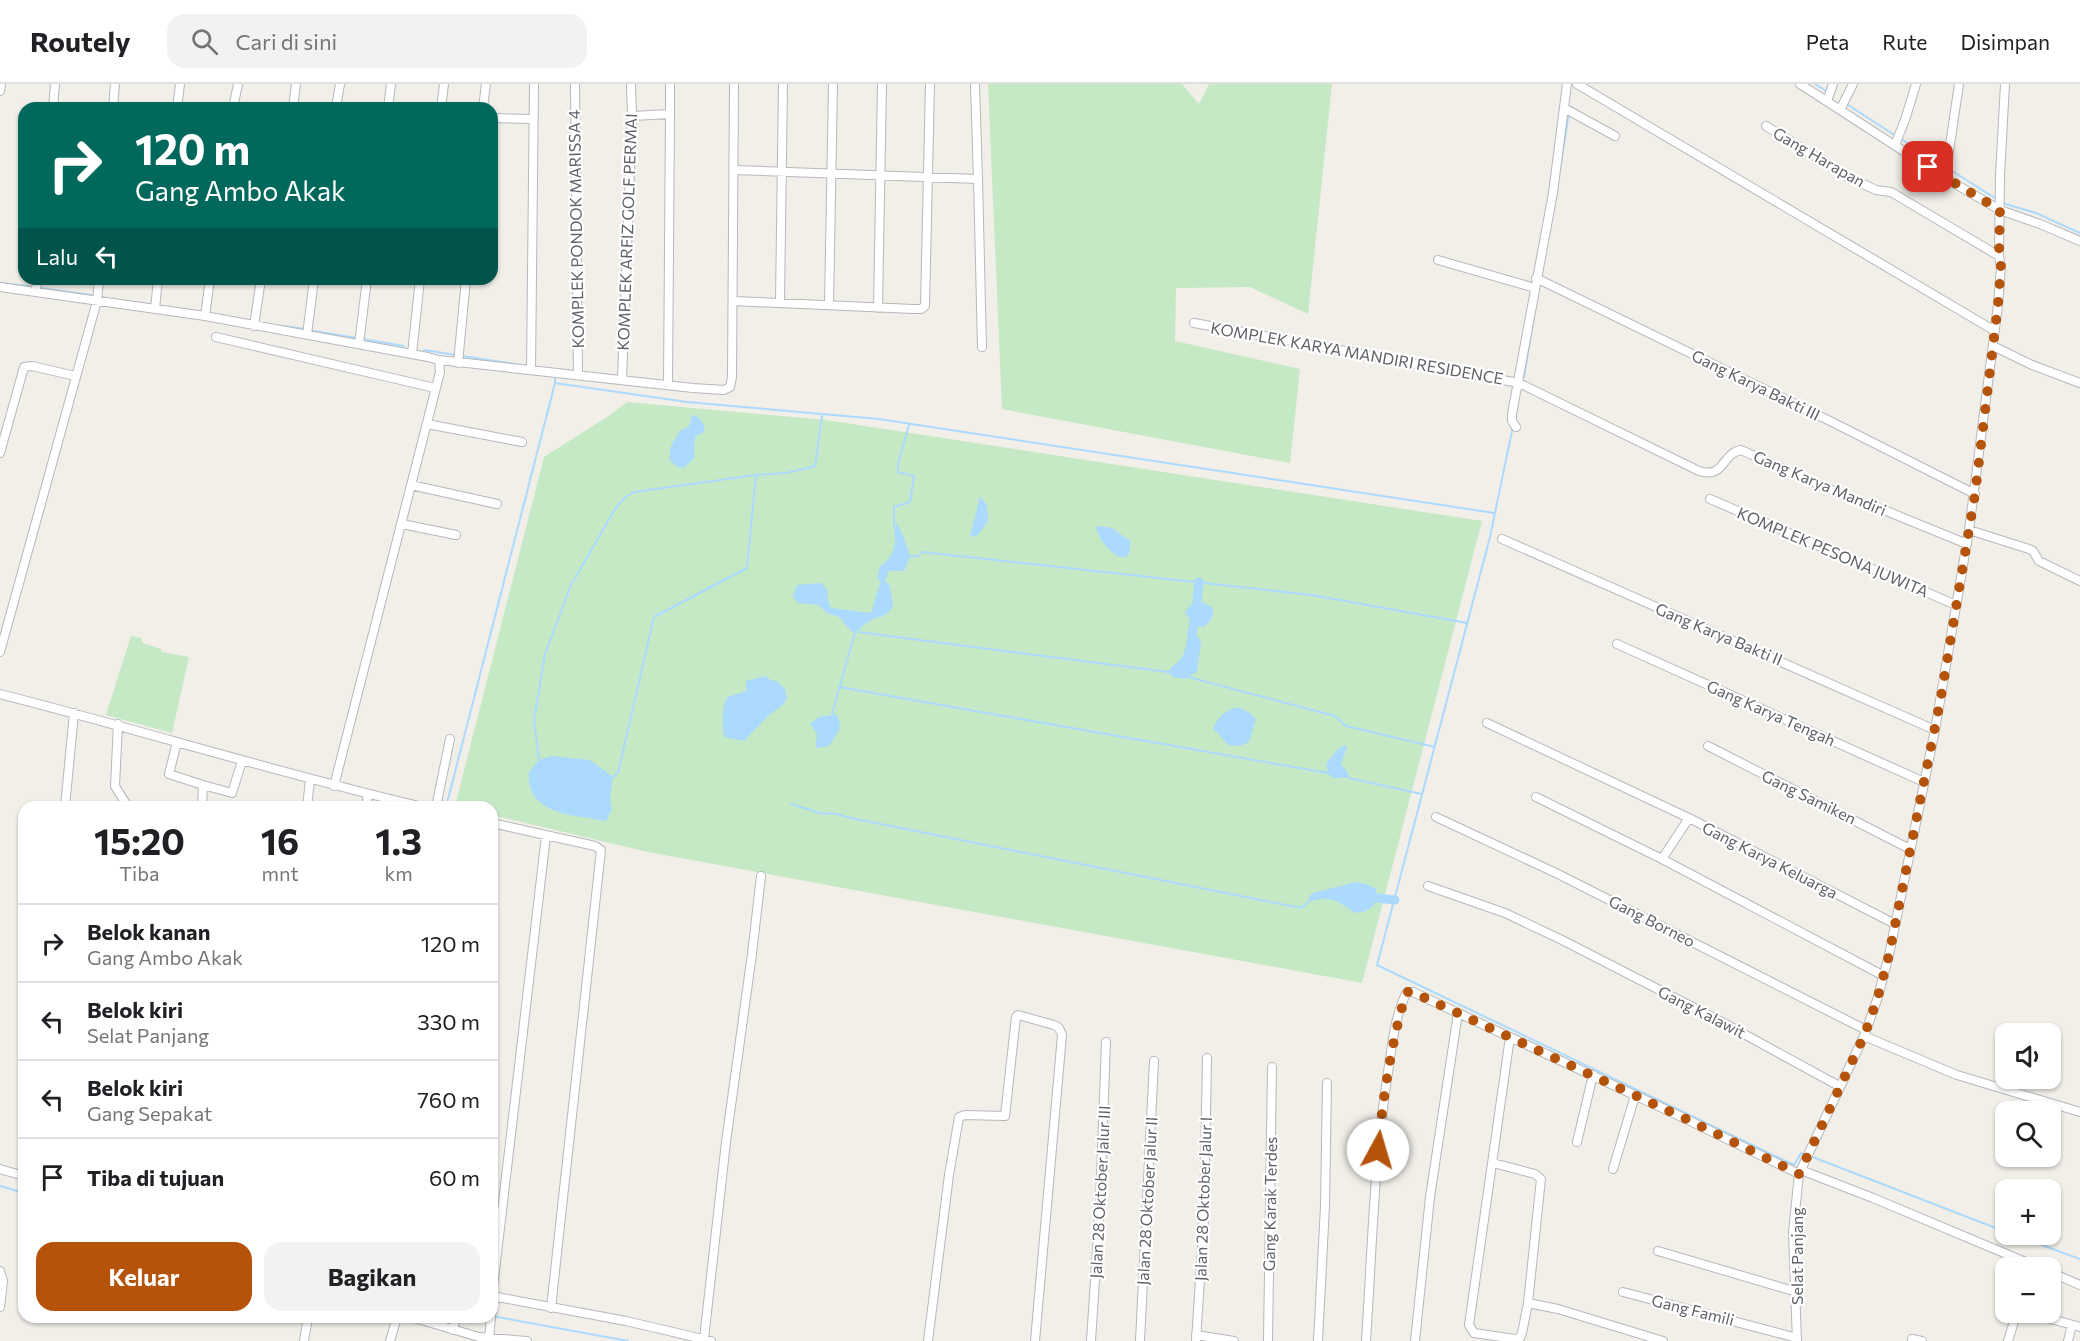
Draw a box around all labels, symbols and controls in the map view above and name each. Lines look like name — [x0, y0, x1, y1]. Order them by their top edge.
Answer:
search box — [167, 14, 587, 68]
text: Routely — [30, 24, 131, 58]
icon: search — [188, 25, 221, 58]
text: Cari di sini — [236, 28, 337, 55]
text: Peta — [1806, 29, 1849, 54]
text: Rute — [1882, 29, 1927, 54]
text: Disimpan — [1960, 29, 2050, 54]
street label: KOMPLEK PONDOK MARISSA 4 — [564, 109, 587, 348]
street label: KOMPLEK ARFIZ GOLF PERMAI — [613, 113, 640, 351]
text: 120 m — [135, 122, 250, 174]
street label: Gang Harapan — [1770, 123, 1869, 191]
icon: right — [36, 126, 114, 204]
pin — [1902, 141, 1953, 192]
icon: arrive — [1911, 150, 1944, 183]
text: Gang Ambo Akak — [135, 174, 346, 207]
icon: left — [90, 240, 123, 273]
text: Lalu — [36, 243, 78, 270]
street label: KOMPLEK KARYA MANDIRI RESIDENCE — [1209, 317, 1505, 388]
street label: Gang Karya Bakti III — [1689, 345, 1824, 424]
street label: Gang Karya Mandiri — [1751, 446, 1890, 519]
street label: KOMPLEK PESONA JUWITA — [1735, 503, 1932, 601]
street label: Gang Karya Bakti II — [1653, 598, 1786, 669]
street label: Gang Karya Tengah — [1704, 676, 1838, 749]
street label: Gang Samiken — [1759, 765, 1860, 828]
street label: Gang Karya Keluarga — [1699, 817, 1841, 902]
text: 15:20 — [94, 818, 185, 862]
text: 16 — [261, 818, 299, 862]
text: 1.3 — [375, 818, 422, 862]
text: Tiba — [119, 861, 160, 885]
text: mnt — [262, 861, 299, 885]
text: km — [385, 861, 413, 885]
street label: Gang Borneo — [1606, 891, 1699, 950]
text: Belok kanan — [87, 918, 210, 945]
icon: right — [36, 927, 69, 960]
text: 120 m — [421, 930, 480, 957]
text: Gang Ambo Akak — [87, 945, 243, 969]
street label: Gang Kalawit — [1655, 981, 1750, 1042]
text: Belok kiri — [87, 996, 183, 1023]
icon: left — [36, 1005, 69, 1038]
text: 330 m — [417, 1008, 480, 1035]
text: Selat Panjang — [87, 1023, 209, 1047]
map controls — [1995, 1023, 2061, 1323]
button: sound — [1995, 1023, 2061, 1089]
text: Belok kiri — [87, 1074, 183, 1101]
icon: left — [36, 1083, 69, 1116]
text: 760 m — [417, 1086, 480, 1113]
text: Gang Sepakat — [87, 1101, 212, 1125]
button: search — [1995, 1101, 2061, 1167]
street label: Jalan 28 Oktober Jalur III — [1085, 1105, 1114, 1279]
street label: Jalan 28 Oktober Jalur II — [1133, 1116, 1160, 1286]
street label: Jalan 28 Oktober Jalur I — [1190, 1117, 1215, 1281]
position arrow — [1346, 1118, 1410, 1182]
street label: Gang Karak Terdes — [1259, 1136, 1280, 1272]
icon: arrive — [36, 1161, 69, 1194]
text: Tiba di tujuan — [87, 1164, 224, 1191]
text: 60 m — [429, 1164, 480, 1191]
button: + — [1995, 1179, 2061, 1245]
street label: Selat Panjang — [1787, 1207, 1806, 1305]
button: Keluar — [36, 1242, 252, 1311]
button: Bagikan — [264, 1242, 480, 1311]
button: − — [1995, 1257, 2061, 1323]
street label: Gang Famili — [1650, 1290, 1736, 1329]

